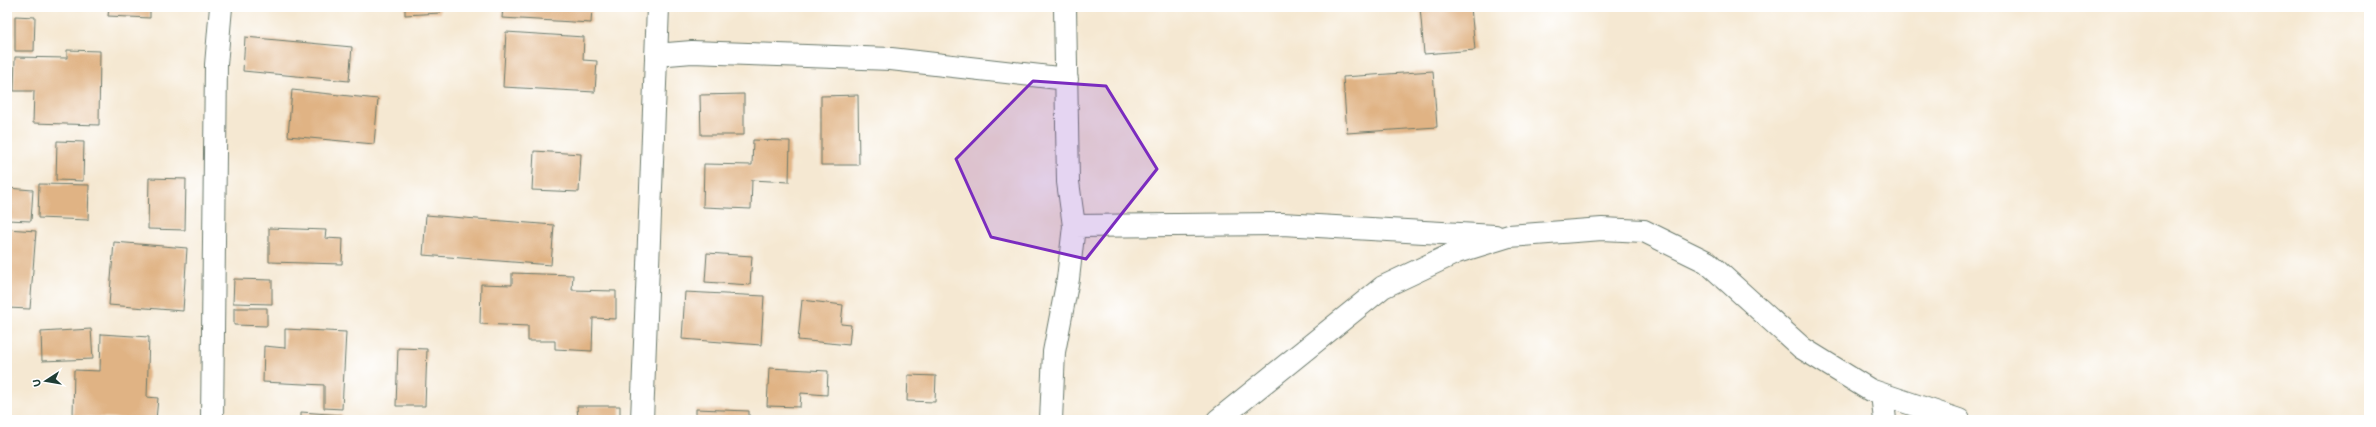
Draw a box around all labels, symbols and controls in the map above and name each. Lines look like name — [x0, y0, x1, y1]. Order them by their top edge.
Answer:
north arrow — [26, 361, 66, 401]
text: U — [30, 378, 44, 388]

